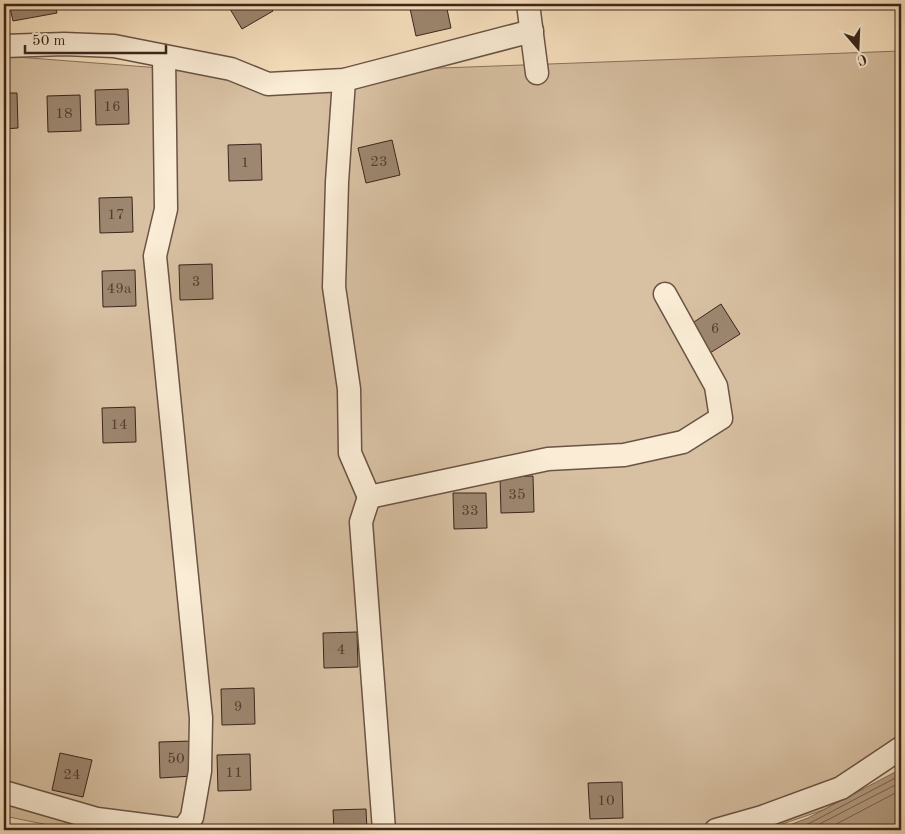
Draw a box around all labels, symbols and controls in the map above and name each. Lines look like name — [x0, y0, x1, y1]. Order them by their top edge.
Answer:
scale bar — [25, 22, 166, 54]
north arrow — [832, 22, 882, 72]
text: 50 m — [32, 34, 66, 49]
text: С — [855, 51, 869, 67]
house number: 16 — [103, 100, 121, 115]
house number: 18 — [55, 107, 73, 122]
house number: 23 — [370, 155, 388, 170]
house number: 1 — [241, 156, 249, 171]
house number: 17 — [107, 208, 125, 223]
house number: 3 — [192, 275, 200, 290]
house number: 49а — [107, 282, 132, 297]
house number: 6 — [711, 322, 719, 337]
house number: 14 — [110, 418, 128, 433]
house number: 35 — [508, 488, 526, 503]
house number: 33 — [461, 504, 479, 519]
house number: 4 — [337, 643, 345, 658]
house number: 9 — [234, 700, 242, 715]
house number: 50 — [167, 752, 185, 767]
house number: 11 — [225, 766, 243, 781]
house number: 24 — [63, 768, 81, 783]
house number: 10 — [597, 794, 615, 809]

